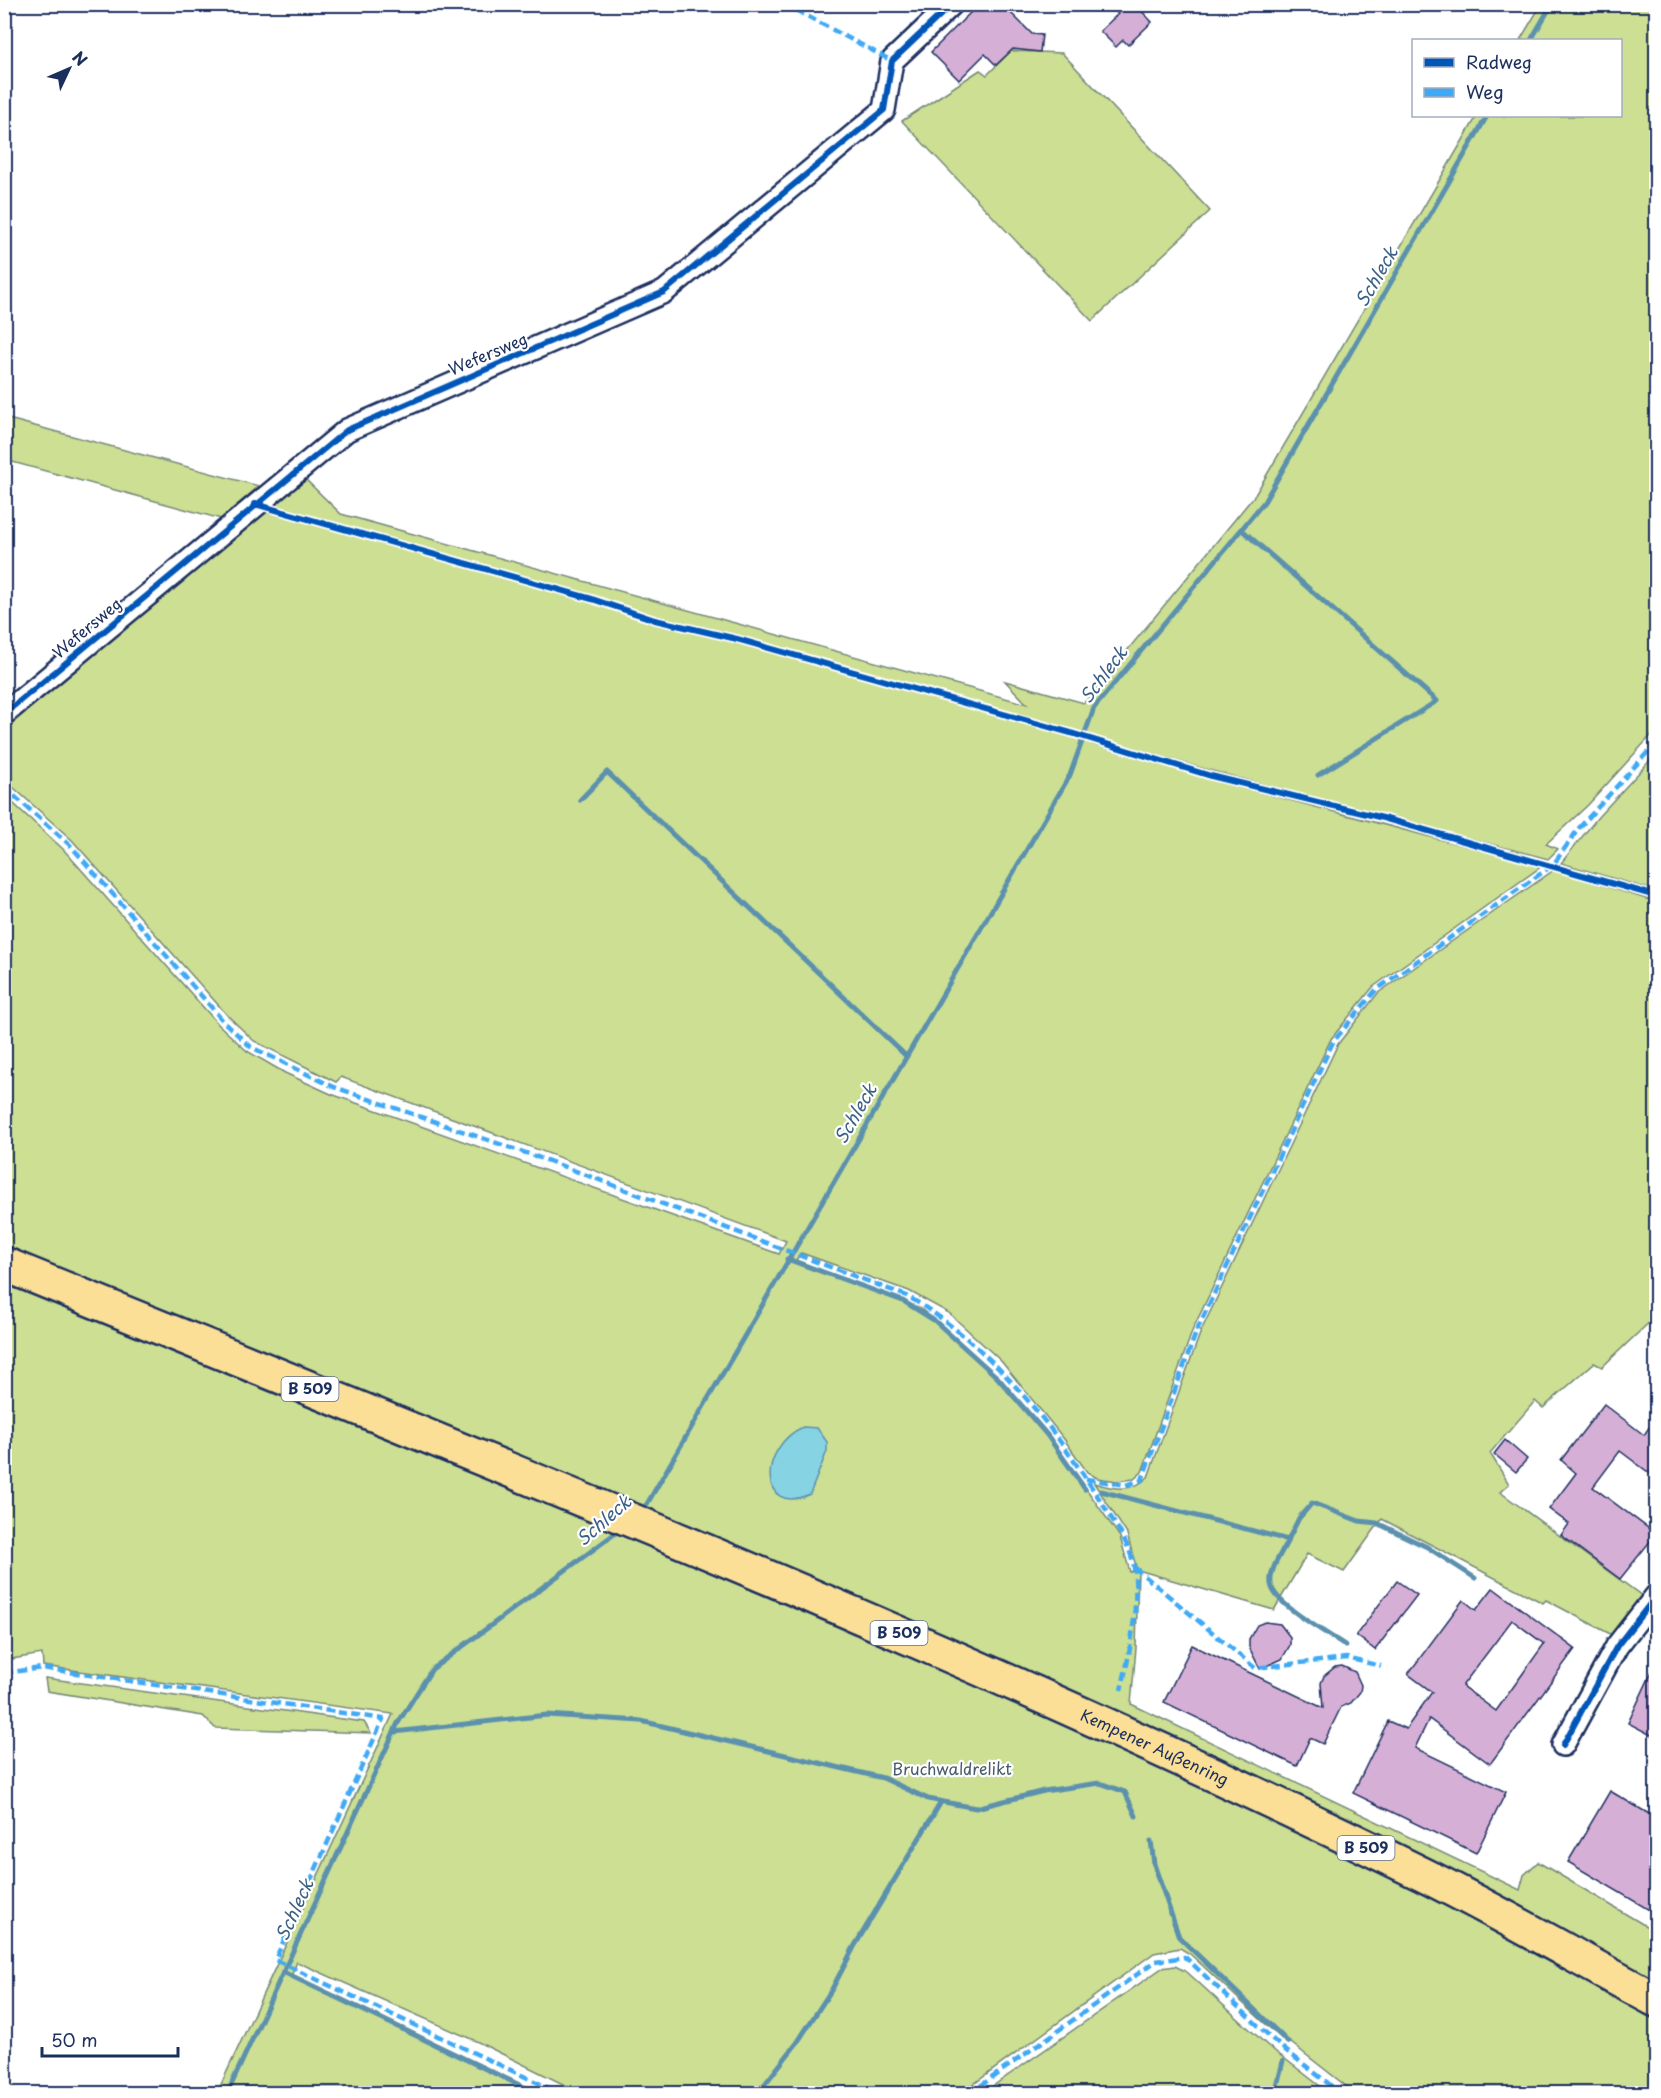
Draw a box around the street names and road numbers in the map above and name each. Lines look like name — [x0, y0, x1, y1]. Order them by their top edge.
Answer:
street label: Wefersweg — [444, 326, 531, 380]
street label: Wefersweg — [47, 591, 126, 663]
road number: B 509 — [282, 1377, 338, 1401]
road number: B 509 — [870, 1621, 928, 1645]
street label: Kempener Außenring — [1077, 1702, 1233, 1791]
road number: B 509 — [1338, 1836, 1394, 1860]

